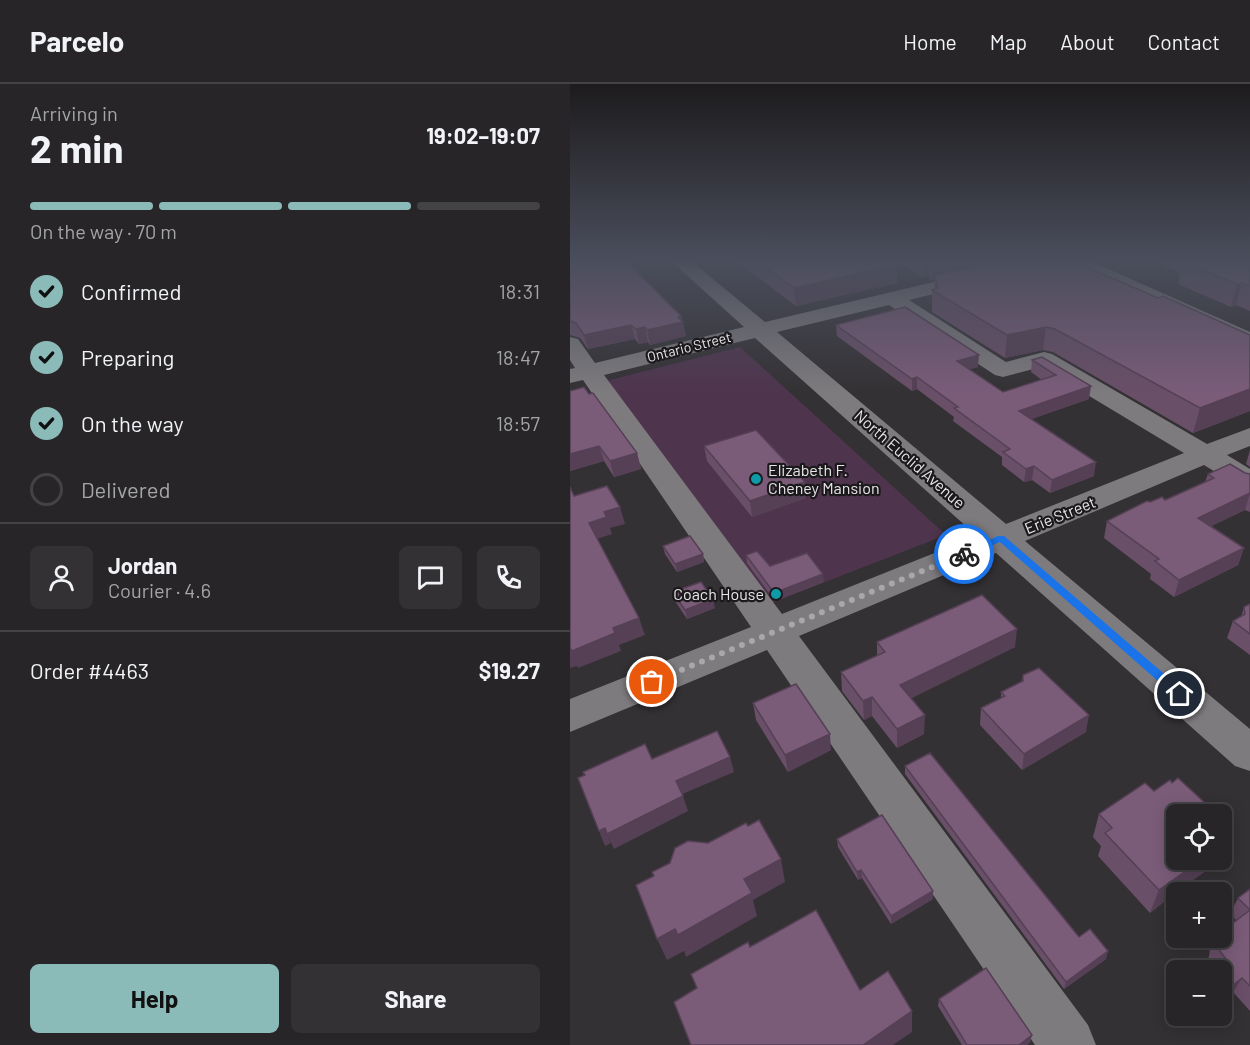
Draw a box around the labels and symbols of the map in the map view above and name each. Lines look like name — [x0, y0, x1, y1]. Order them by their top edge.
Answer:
street label: Ontario Street — [645, 328, 733, 365]
street label: North Euclid Avenue — [851, 405, 970, 512]
place label: Elizabeth F. Cheney Mansion — [768, 460, 880, 497]
marker: Elizabeth F. Cheney Mansion — [749, 472, 763, 486]
street label: Erie Street — [1021, 492, 1098, 537]
courier — [934, 524, 994, 584]
place label: Coach House — [673, 584, 764, 603]
marker: Coach House — [769, 587, 783, 601]
pin — [626, 656, 677, 707]
pin — [1154, 668, 1205, 719]

